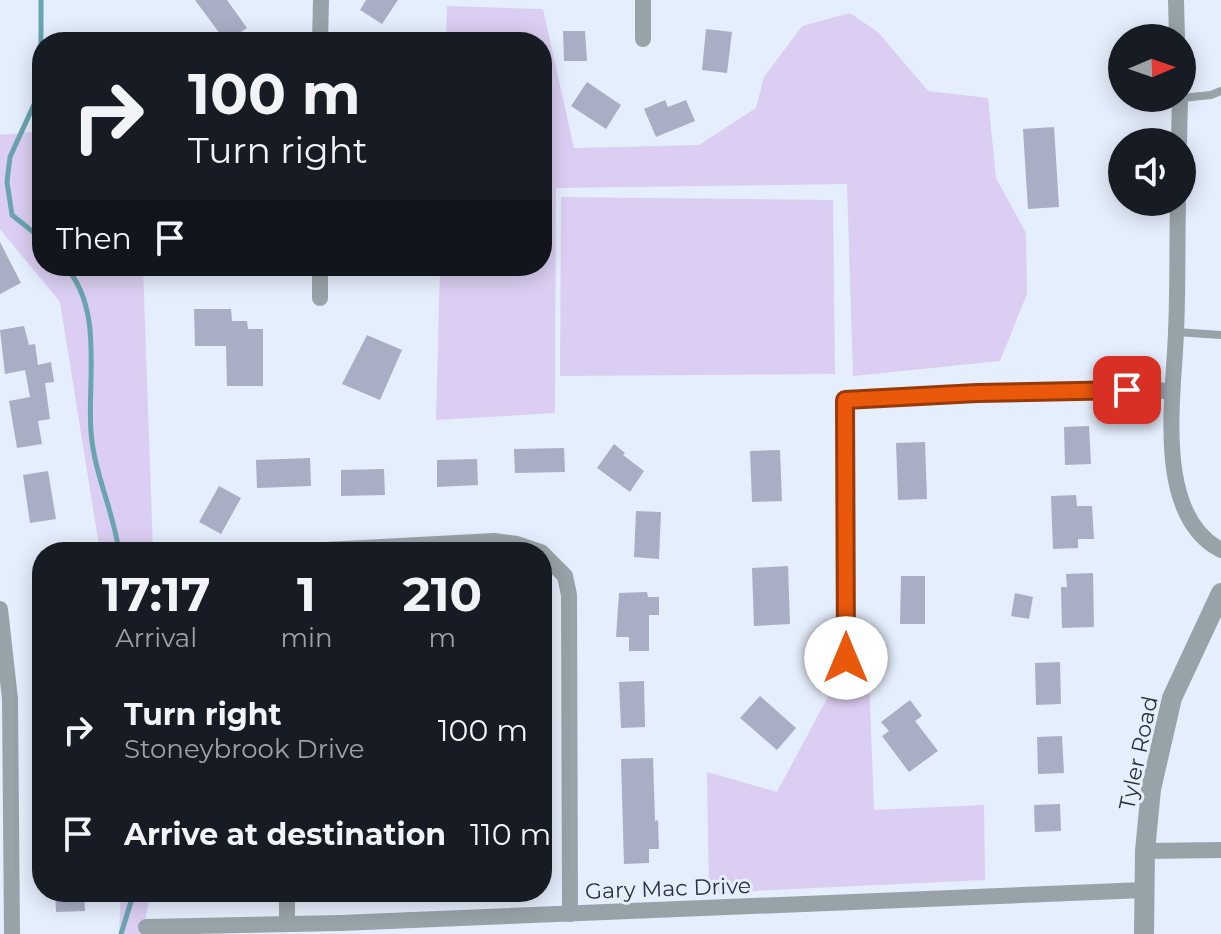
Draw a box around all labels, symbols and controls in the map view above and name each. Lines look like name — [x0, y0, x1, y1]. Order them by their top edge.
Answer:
north arrow — [1108, 24, 1196, 112]
map controls — [1108, 24, 1196, 216]
text: 100 m — [188, 60, 361, 128]
icon: right — [56, 64, 160, 168]
text: Turn right — [188, 128, 368, 172]
button: sound — [1108, 128, 1196, 216]
icon: arrive — [148, 216, 192, 260]
text: Then — [56, 220, 132, 257]
pin — [1093, 356, 1161, 424]
icon: arrive — [1105, 368, 1149, 412]
text: 17:17 — [102, 565, 211, 623]
text: 1 — [297, 565, 316, 623]
text: 210 — [402, 565, 482, 623]
position arrow — [804, 616, 888, 700]
text: Arrival — [115, 622, 197, 654]
text: min — [280, 622, 333, 654]
text: m — [428, 622, 456, 654]
street label: Tyler Road — [1113, 694, 1164, 813]
text: Turn right — [124, 696, 281, 733]
icon: right — [56, 708, 100, 752]
text: 100 m — [438, 712, 528, 749]
text: Stoneybrook Drive — [124, 733, 364, 765]
icon: arrive — [56, 812, 100, 856]
text: Arrive at destination — [124, 816, 446, 853]
text: 110 m — [470, 816, 551, 853]
street label: Gary Mac Drive — [585, 872, 752, 905]

